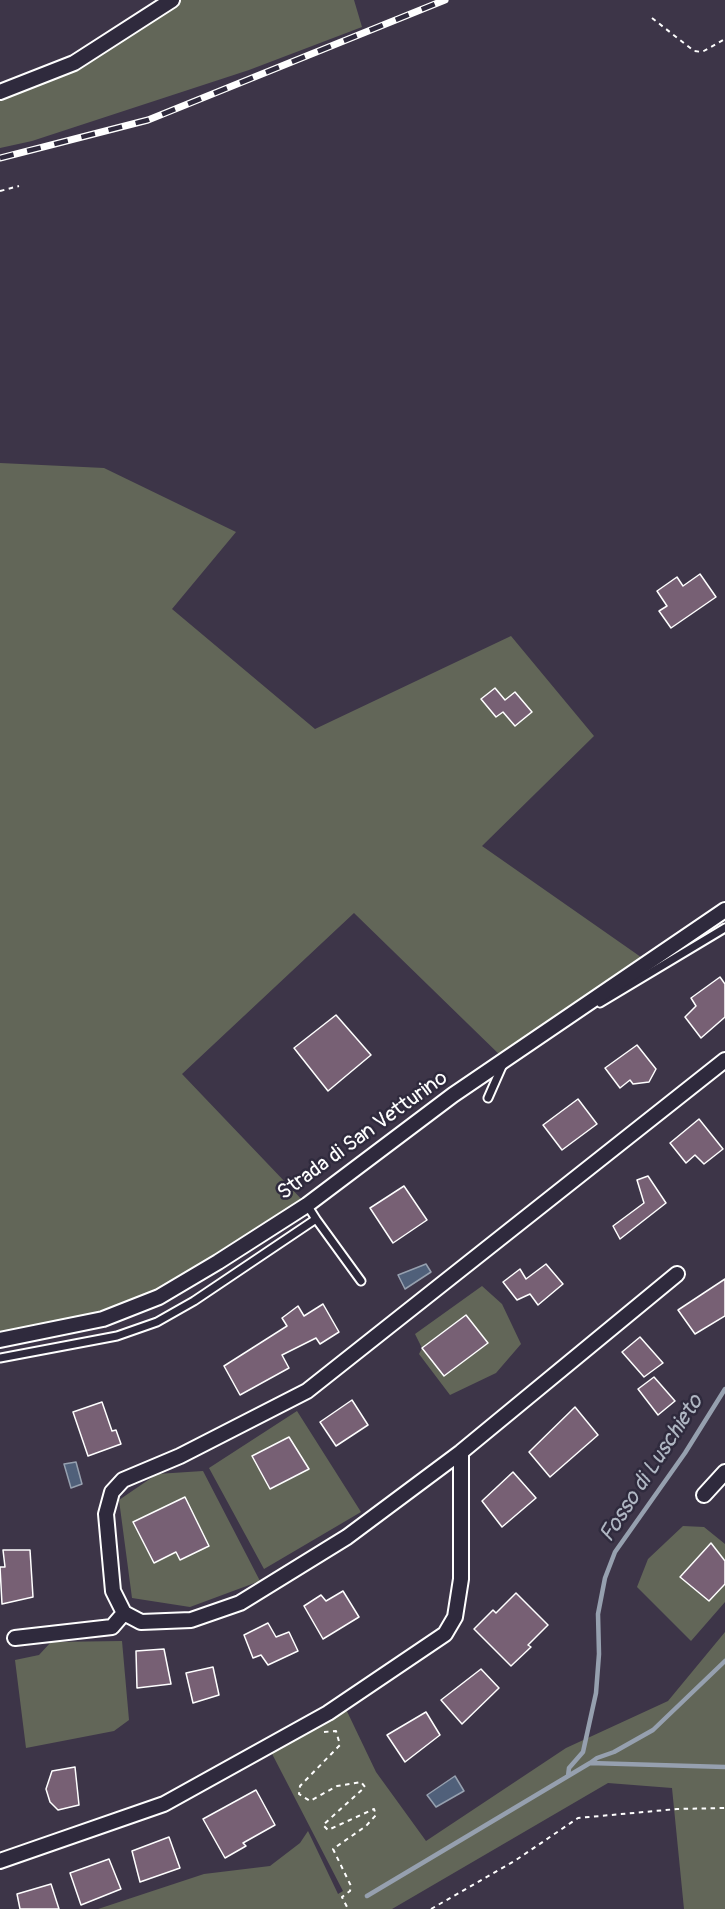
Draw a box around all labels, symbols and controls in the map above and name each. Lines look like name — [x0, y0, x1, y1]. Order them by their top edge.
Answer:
street label: Strada di San Vetturino — [273, 1066, 453, 1206]
water label: Fosso di Luschieto — [595, 1390, 709, 1548]

